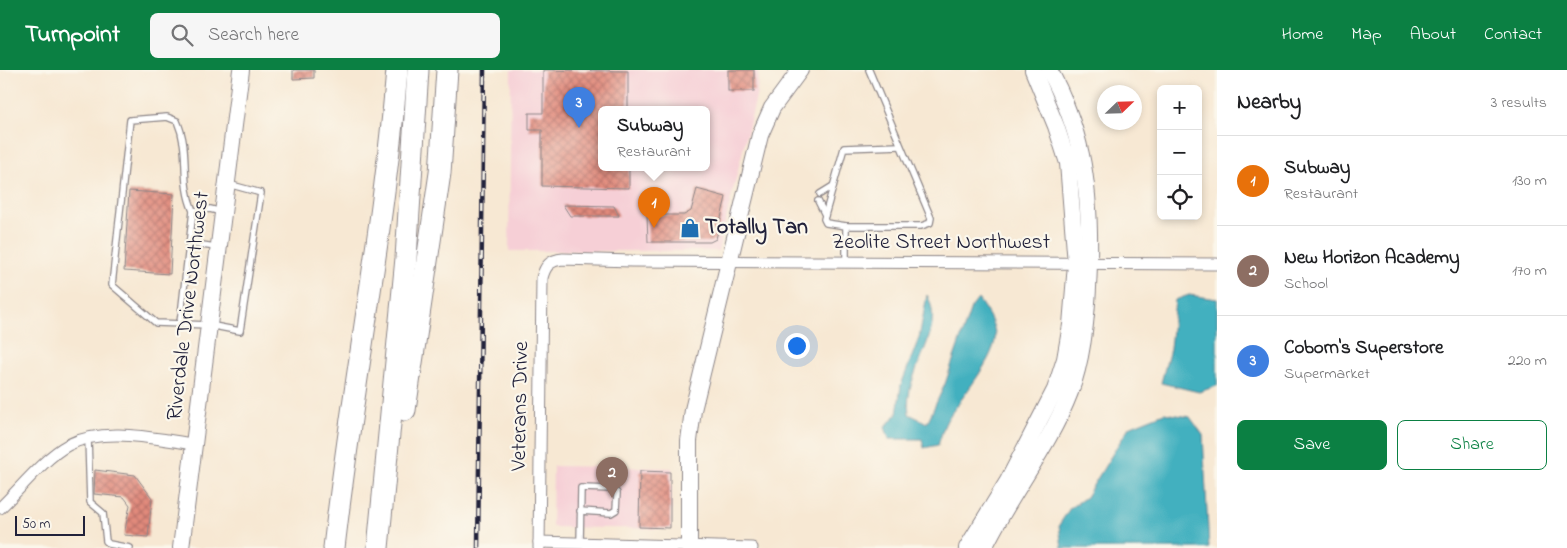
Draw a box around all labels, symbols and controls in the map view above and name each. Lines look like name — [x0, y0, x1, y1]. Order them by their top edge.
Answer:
search box — [150, 13, 500, 58]
text: Turnpoint — [25, 18, 120, 53]
icon: search — [168, 21, 196, 49]
text: Search here — [208, 22, 299, 49]
text: Home — [1282, 22, 1323, 48]
text: Map — [1351, 22, 1382, 48]
text: About — [1410, 22, 1456, 48]
text: Contact — [1484, 22, 1542, 48]
north arrow — [1097, 85, 1142, 130]
map controls — [1157, 85, 1202, 220]
button: + — [1157, 85, 1202, 130]
pin: 3 — [563, 87, 595, 128]
text: Nearby — [1237, 88, 1301, 118]
text: 3 results — [1491, 91, 1547, 115]
popup — [598, 106, 710, 171]
text: Subway — [617, 113, 683, 140]
button: − — [1157, 130, 1202, 175]
text: Restaurant — [617, 140, 691, 164]
text: Subway — [1284, 155, 1350, 182]
text: 1 — [1250, 169, 1256, 193]
text: 130 m — [1512, 169, 1547, 193]
button: locate — [1157, 175, 1202, 220]
text: Restaurant — [1284, 182, 1358, 206]
pin: 1 — [638, 187, 670, 228]
street label: Riverdale Drive Northwest — [159, 189, 219, 422]
place label: Totally Tan — [705, 212, 808, 245]
shop icon: Totally Tan — [679, 217, 701, 239]
street label: Zeolite Street Northwest — [832, 227, 1051, 259]
text: New Horizon Academy — [1284, 245, 1460, 272]
text: 2 — [1249, 259, 1257, 283]
text: 170 m — [1512, 259, 1547, 283]
text: School — [1284, 272, 1328, 296]
your location — [784, 333, 810, 359]
text: Coborn's Superstore — [1284, 335, 1443, 362]
street label: Veterans Drive — [504, 341, 538, 472]
text: 3 — [1250, 349, 1256, 373]
text: 220 m — [1508, 349, 1547, 373]
text: Supermarket — [1284, 362, 1370, 386]
button: Save — [1237, 420, 1387, 470]
button: Share — [1397, 420, 1547, 470]
pin: 2 — [596, 457, 628, 498]
scale bar — [15, 513, 85, 536]
text: 50 m — [22, 514, 50, 535]

